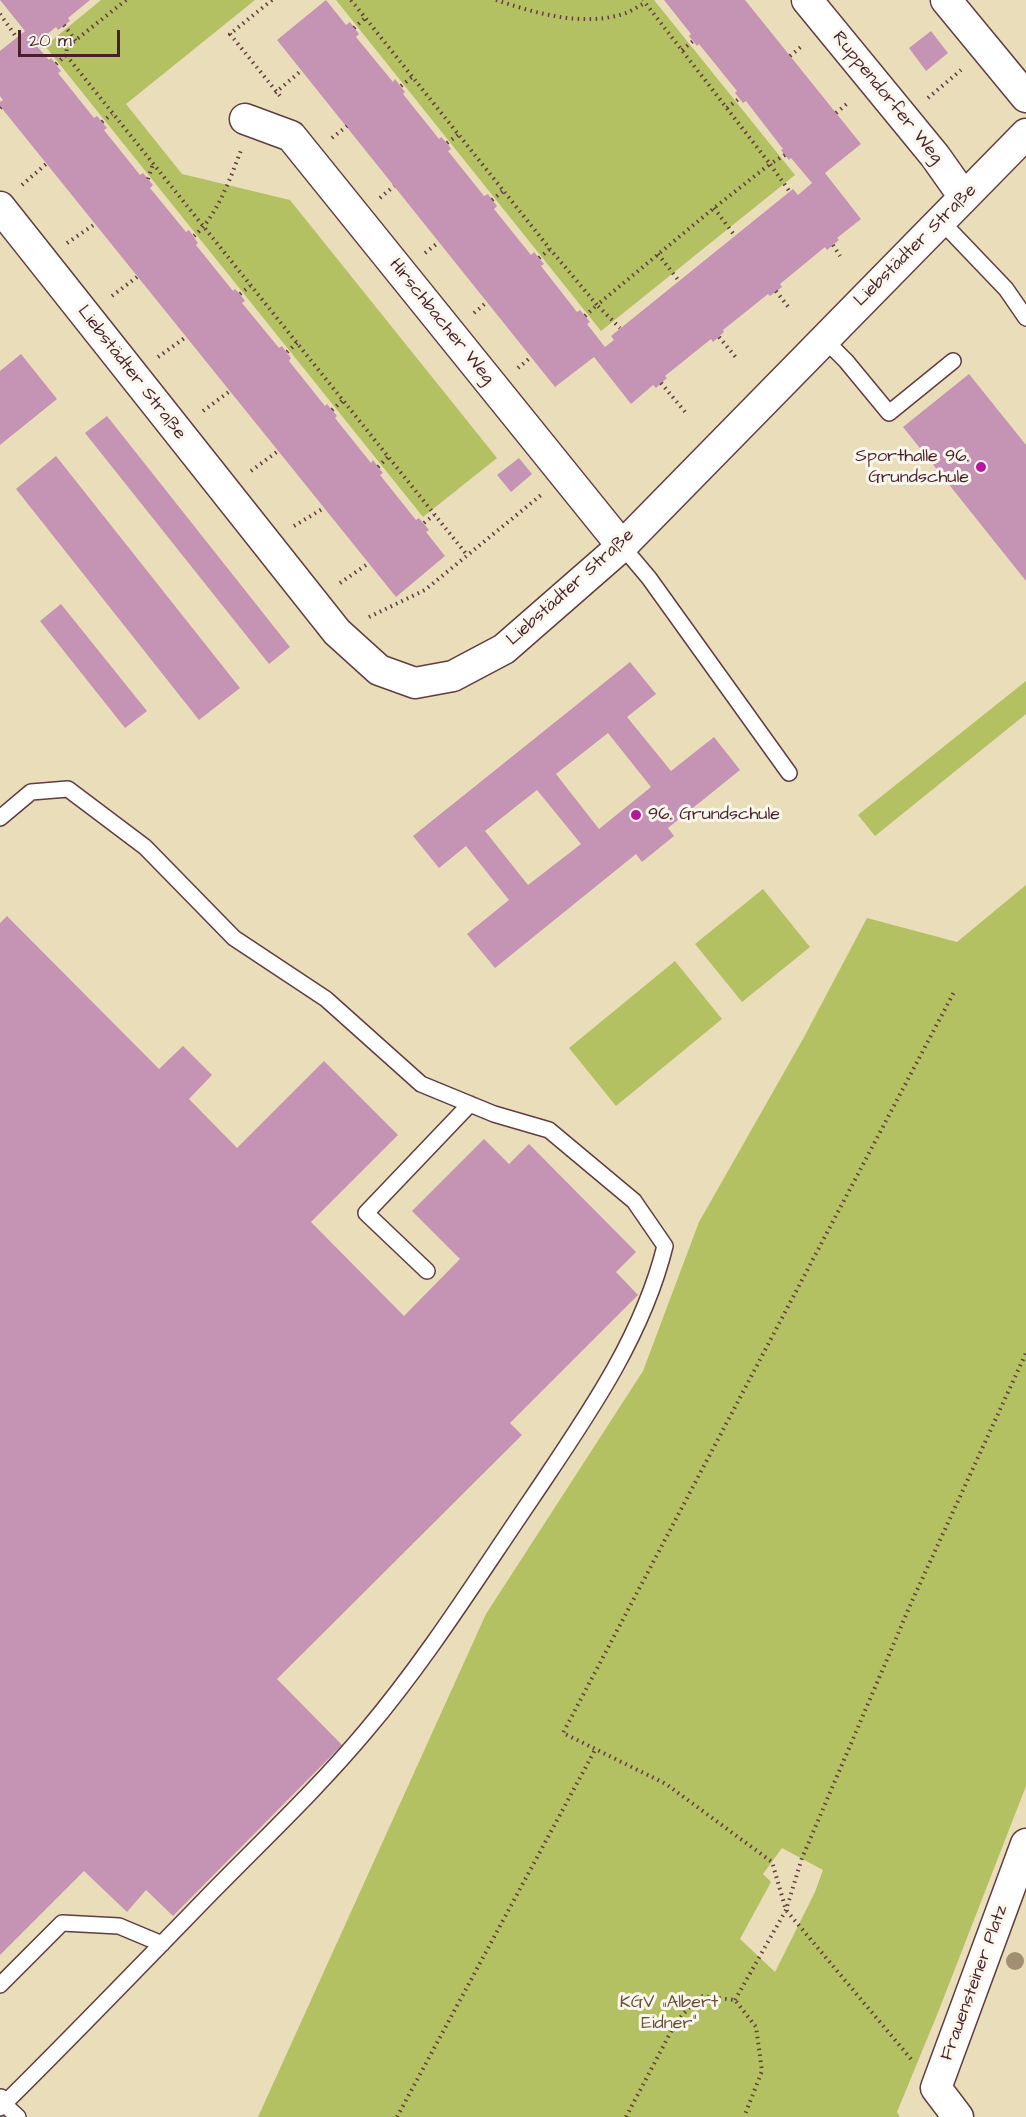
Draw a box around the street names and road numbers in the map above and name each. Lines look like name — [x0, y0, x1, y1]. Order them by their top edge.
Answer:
street label: Ruppendorfer Weg — [827, 28, 947, 168]
street label: Liebstädter Straße — [850, 180, 982, 312]
street label: Hirschbacher Weg — [384, 255, 498, 389]
street label: Liebstädter Straße — [72, 302, 190, 444]
street label: Liebstädter Straße — [503, 525, 639, 651]
street label: Frauensteiner Platz — [937, 1902, 1013, 2064]

